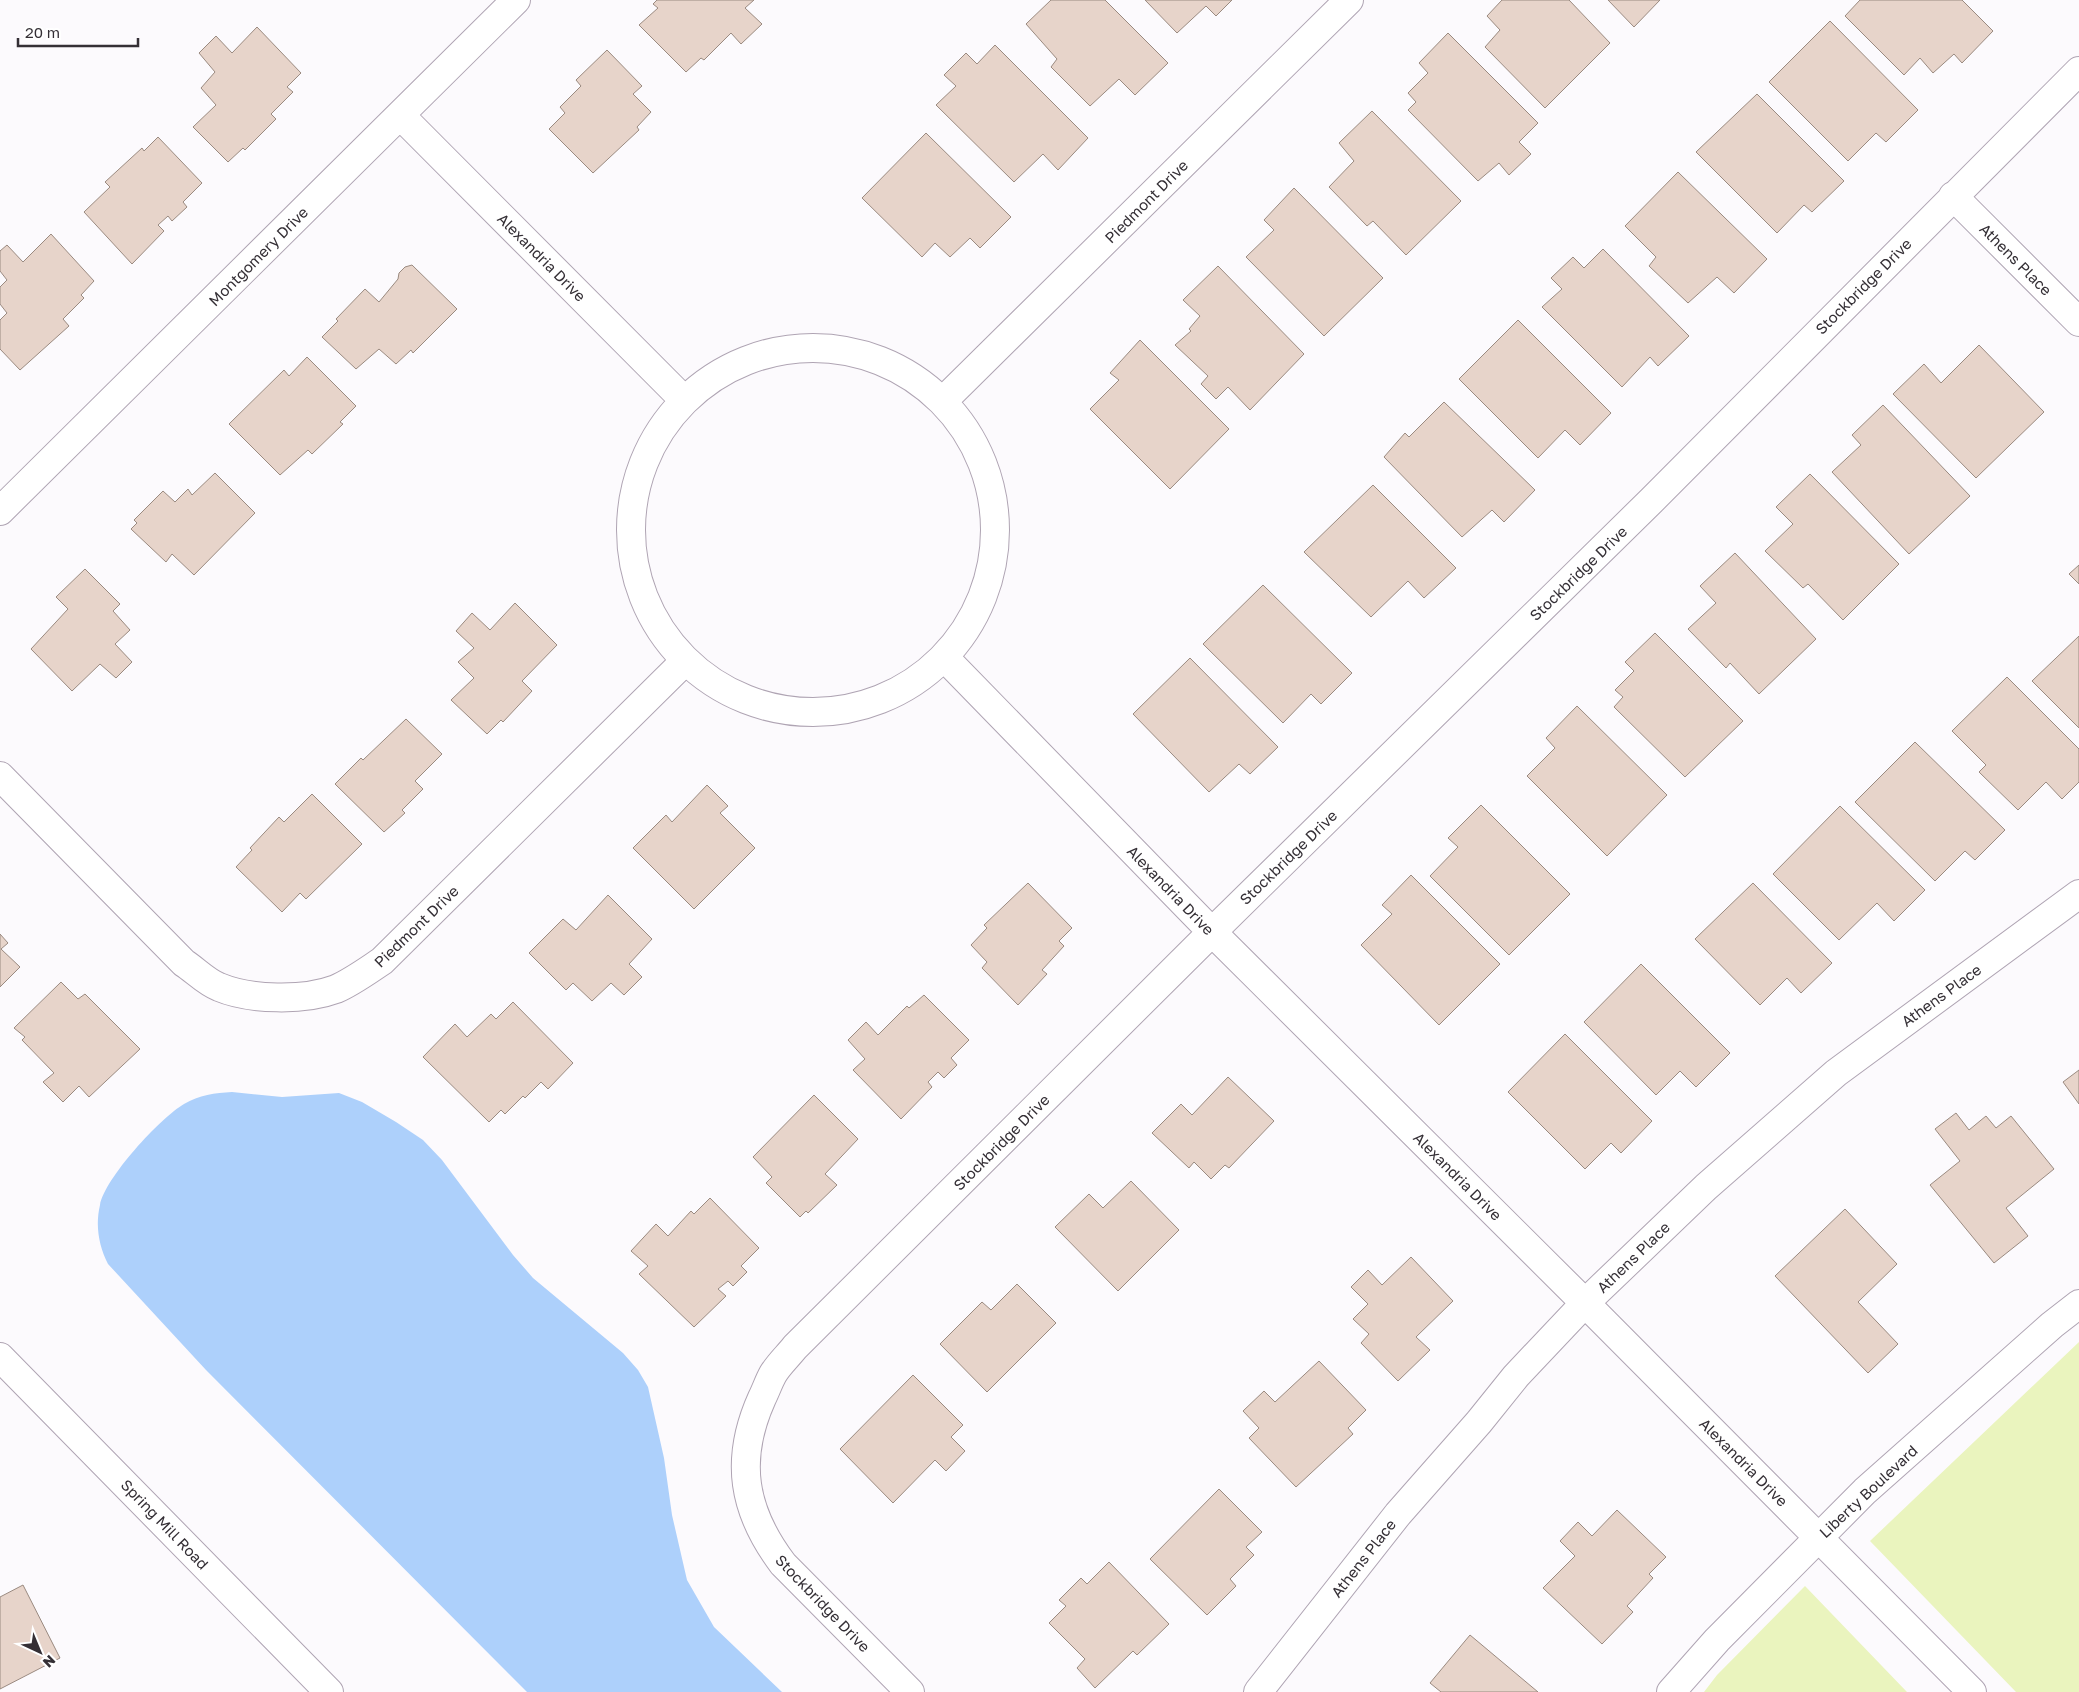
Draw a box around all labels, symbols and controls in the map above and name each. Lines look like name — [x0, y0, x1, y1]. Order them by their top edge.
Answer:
scale bar — [18, 15, 138, 47]
text: 20 m — [25, 23, 60, 41]
street label: Piedmont Drive — [1101, 156, 1191, 246]
street label: Montgomery Drive — [205, 202, 312, 309]
street label: Alexandria Drive — [494, 209, 590, 305]
street label: Athens Place — [1976, 219, 2056, 299]
street label: Stockbridge Drive — [1811, 234, 1915, 338]
street label: Stockbridge Drive — [1526, 522, 1631, 624]
street label: Stockbridge Drive — [1236, 806, 1341, 908]
street label: Alexandria Drive — [1124, 842, 1218, 939]
street label: Piedmont Drive — [370, 881, 462, 971]
street label: Athens Place — [1898, 960, 1985, 1030]
street label: Stockbridge Drive — [949, 1090, 1053, 1194]
street label: Alexandria Drive — [1410, 1128, 1506, 1224]
street label: Athens Place — [1593, 1218, 1673, 1296]
street label: Alexandria Drive — [1696, 1414, 1792, 1510]
street label: Liberty Boulevard — [1815, 1441, 1921, 1541]
street label: Spring Mill Road — [118, 1475, 212, 1573]
street label: Athens Place — [1327, 1515, 1399, 1601]
street label: Stockbridge Drive — [772, 1551, 874, 1656]
north arrow — [15, 1627, 65, 1677]
text: N — [40, 1652, 59, 1672]

